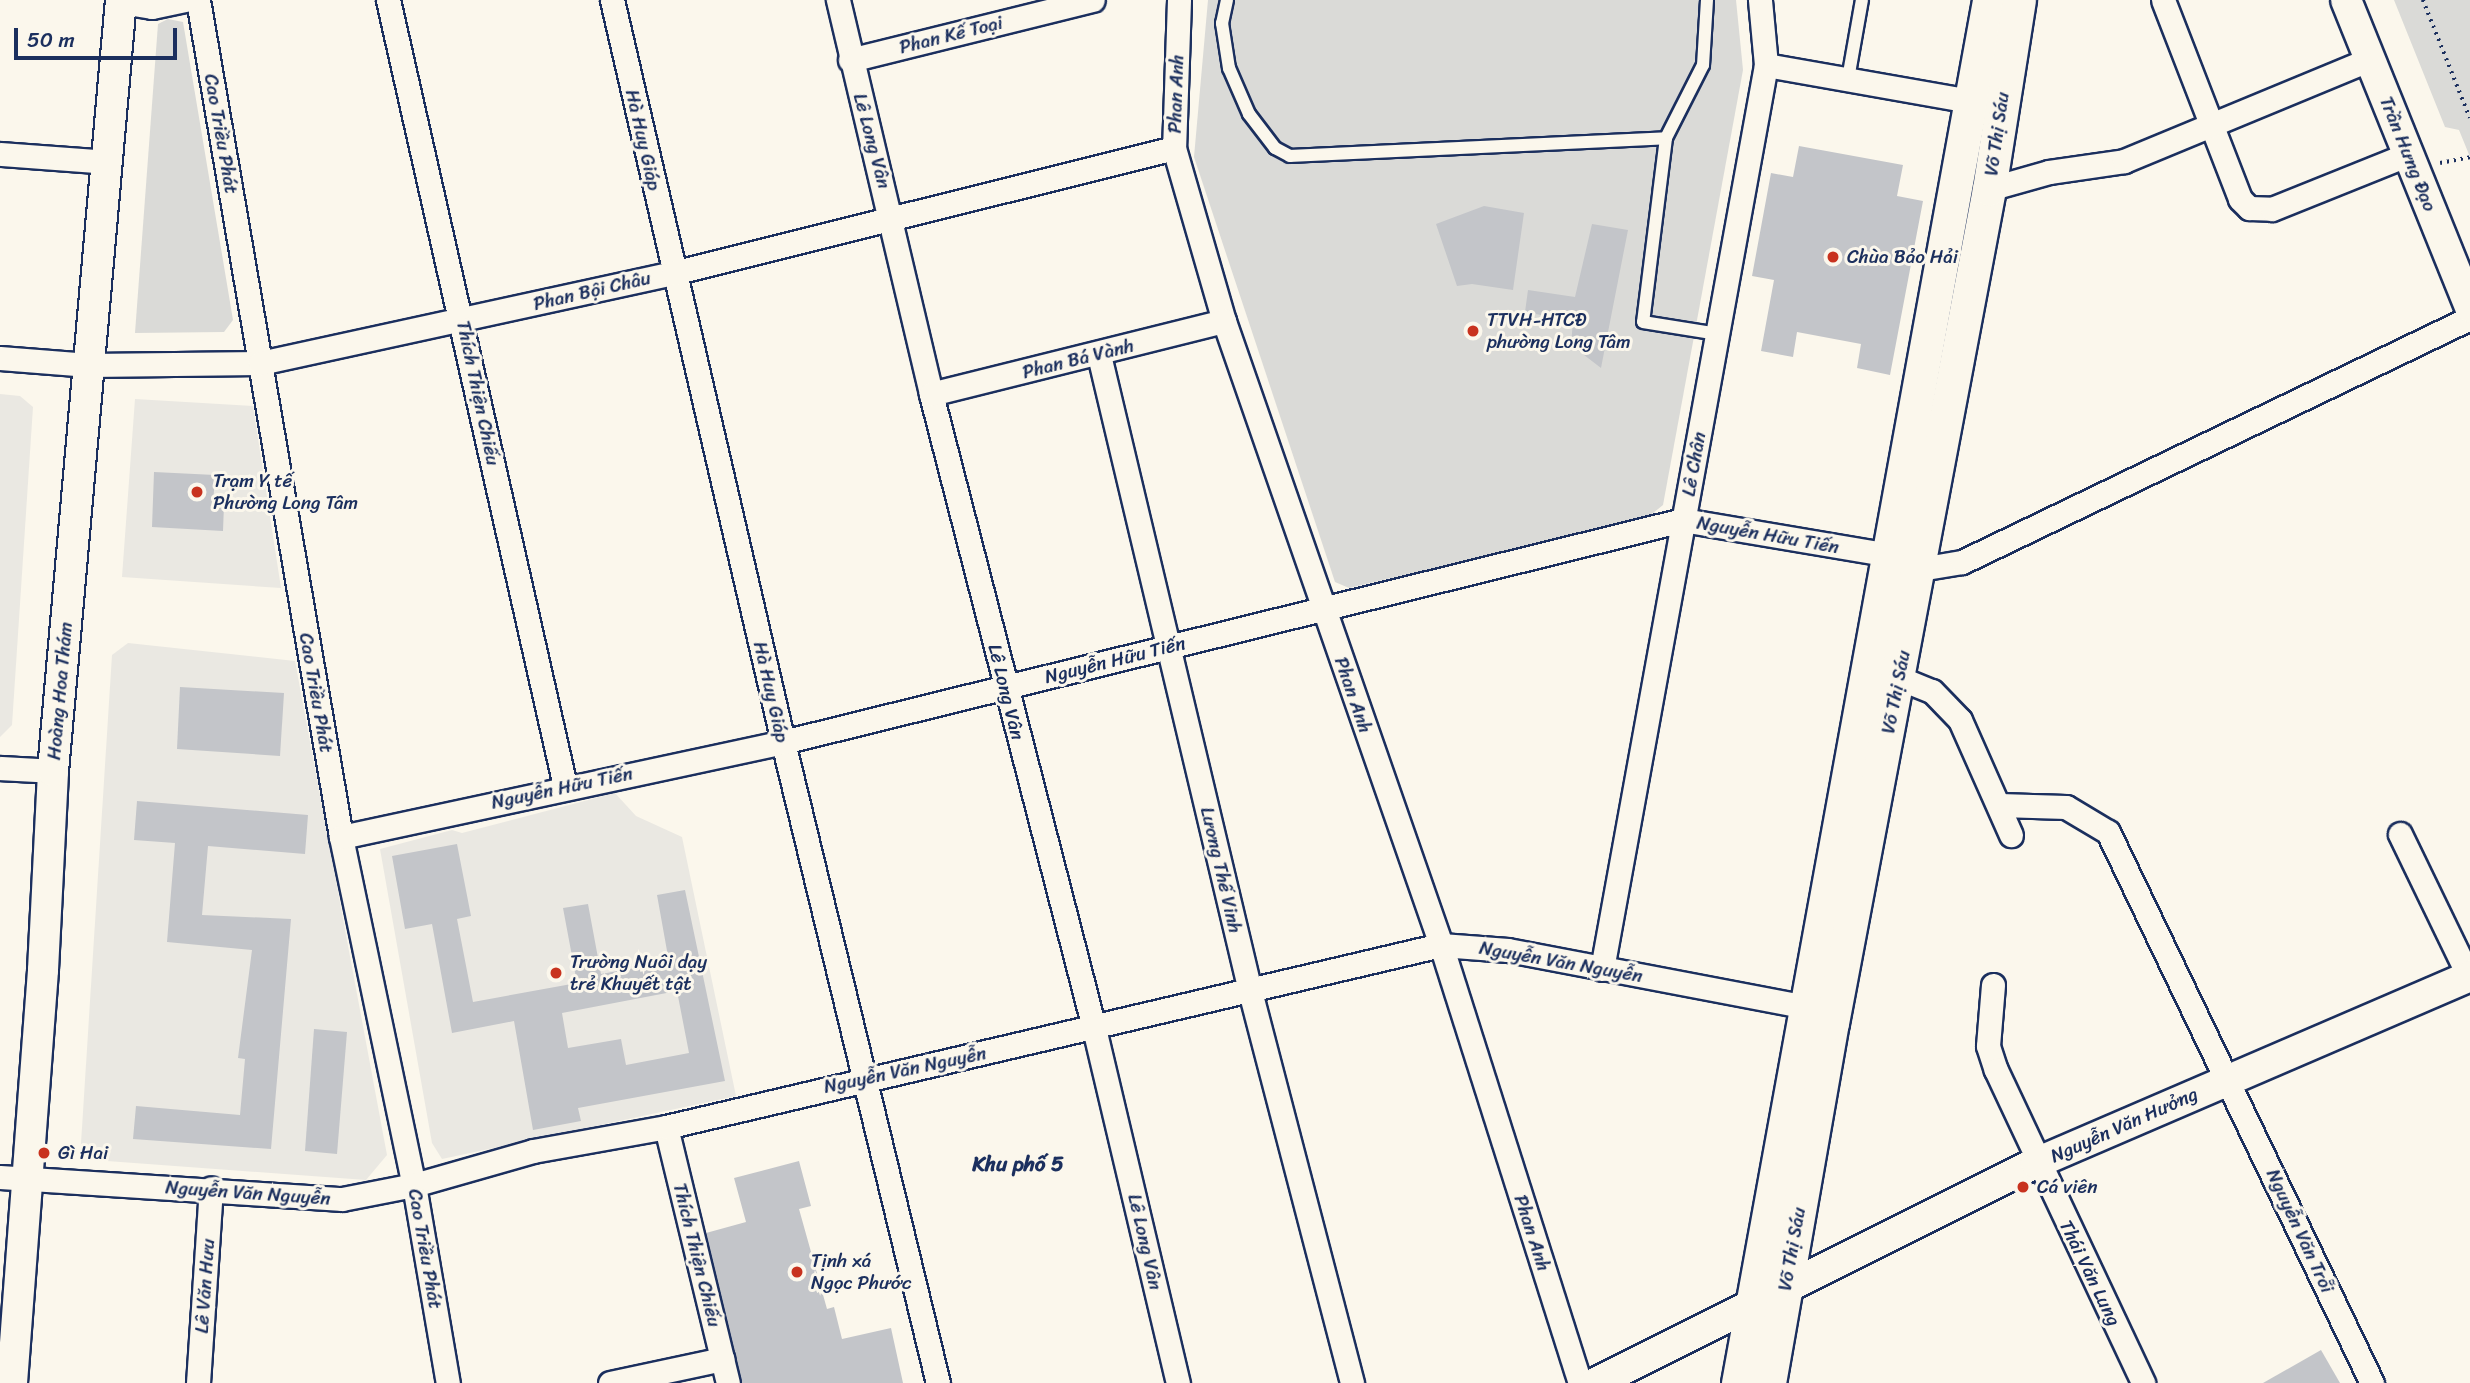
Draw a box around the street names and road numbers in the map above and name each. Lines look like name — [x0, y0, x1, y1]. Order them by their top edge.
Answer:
street label: Phan Kế Toại — [897, 11, 1005, 59]
street label: Phan Anh — [1163, 54, 1189, 134]
street label: Cao Triều Phát — [199, 72, 243, 196]
street label: Hà Huy Giáp — [620, 87, 666, 193]
street label: Võ Thị Sáu — [1980, 90, 2014, 178]
street label: Lê Long Vân — [849, 91, 895, 191]
street label: Trần Hưng Đạo — [2375, 93, 2441, 215]
street label: Phan Bội Châu — [531, 266, 653, 316]
street label: Thích Thiện Chiếu — [451, 318, 505, 468]
street label: Phan Bá Vành — [1021, 334, 1135, 384]
street label: Lê Chân — [1677, 430, 1711, 498]
street label: Nguyễn Hữu Tiến — [1695, 511, 1841, 559]
street label: Hoàng Hoa Thám — [43, 620, 77, 762]
street label: Cao Triều Phát — [294, 631, 338, 755]
street label: Nguyễn Hữu Tiến — [1042, 632, 1188, 688]
street label: Hà Huy Giáp — [748, 639, 794, 745]
street label: Lê Long Vân — [983, 642, 1029, 742]
street label: Võ Thị Sáu — [1877, 647, 1915, 737]
street label: Phan Anh — [1329, 654, 1377, 736]
street label: Nguyễn Hữu Tiến — [489, 762, 635, 814]
street label: Lương Thế Vinh — [1195, 805, 1247, 935]
street label: Nguyễn Văn Nguyễn — [1478, 936, 1644, 988]
street label: Nguyễn Văn Nguyễn — [822, 1042, 988, 1098]
street label: Nguyễn Văn Hưởng — [2047, 1082, 2201, 1168]
street label: Nguyễn Văn Trỗi — [2261, 1165, 2339, 1297]
street label: Nguyễn Văn Nguyễn — [165, 1176, 331, 1210]
street label: Thích Thiện Chiếu — [668, 1181, 726, 1329]
street label: Cao Triều Phát — [403, 1187, 447, 1311]
street label: Lê Long Vân — [1123, 1192, 1167, 1292]
street label: Phan Anh — [1509, 1192, 1555, 1274]
street label: Võ Thị Sáu — [1773, 1204, 1811, 1294]
street label: Thái Văn Lung — [2055, 1217, 2125, 1329]
street label: Lê Văn Hưu — [190, 1238, 220, 1334]

